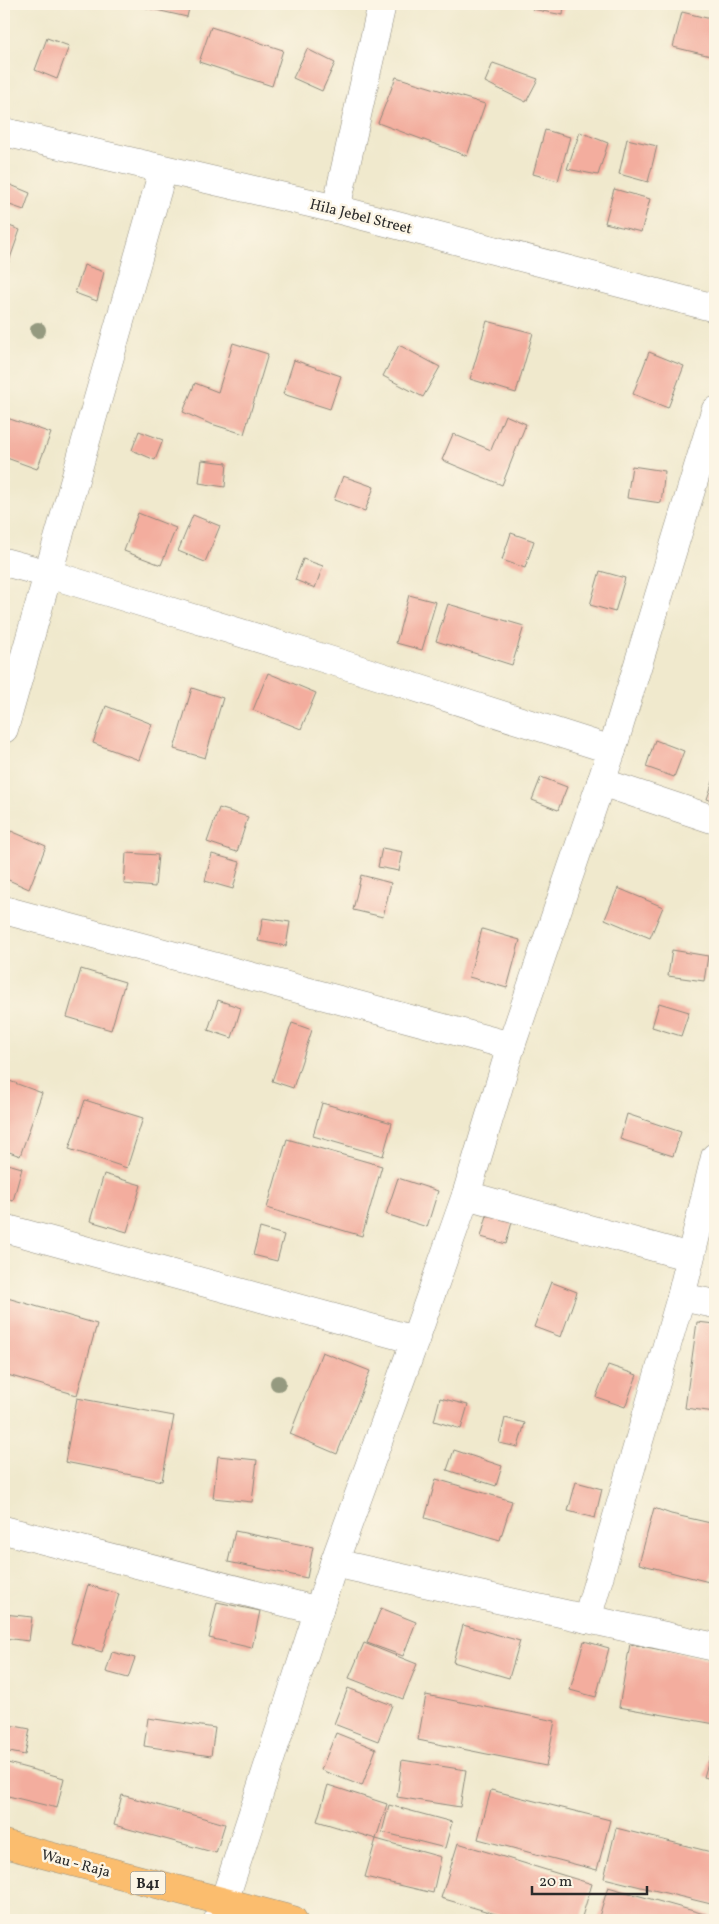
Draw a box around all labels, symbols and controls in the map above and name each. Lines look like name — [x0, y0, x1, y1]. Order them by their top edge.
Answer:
street label: Hila Jebel Street — [307, 195, 414, 240]
street label: Wau - Raja — [39, 1845, 113, 1884]
scale bar — [532, 1864, 646, 1896]
road number: B41 — [130, 1872, 166, 1895]
text: 20 m — [539, 1872, 572, 1893]

